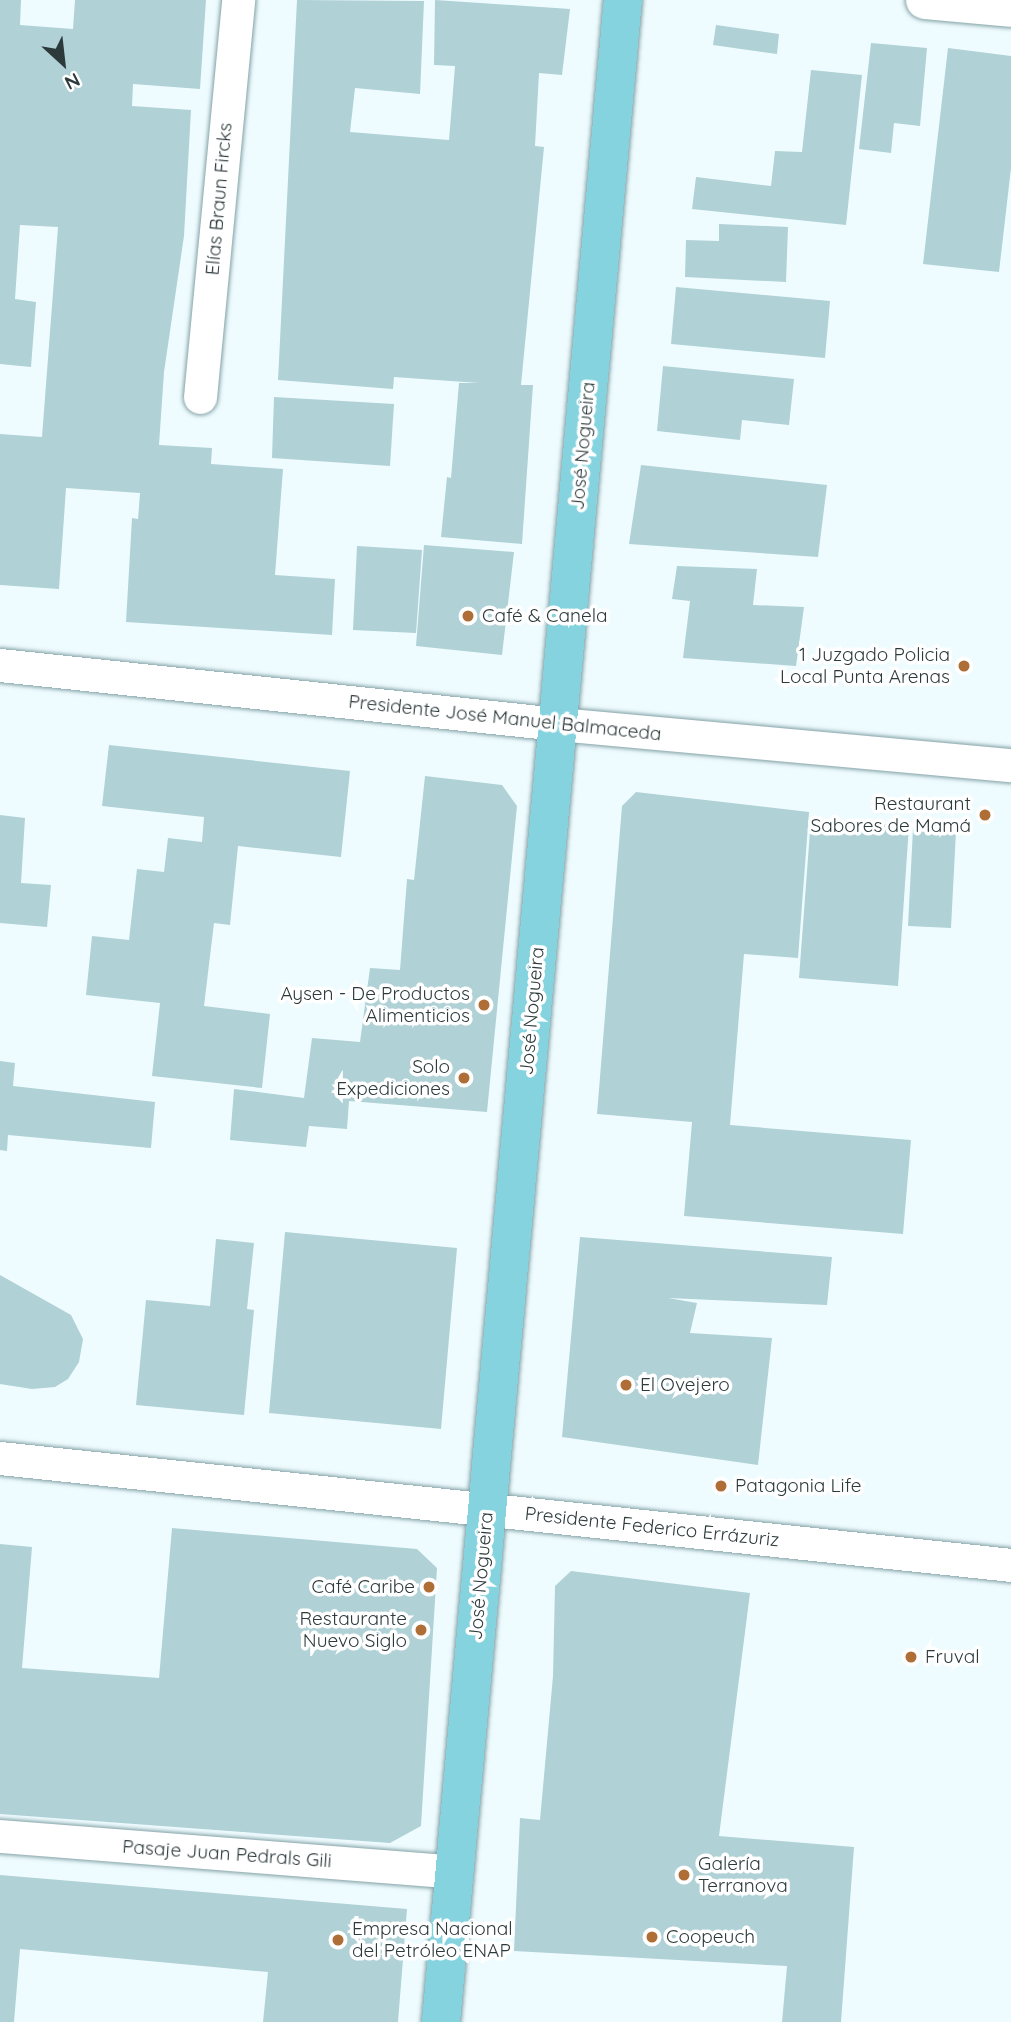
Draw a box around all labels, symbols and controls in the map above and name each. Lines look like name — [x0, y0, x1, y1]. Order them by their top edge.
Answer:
north arrow — [28, 28, 98, 98]
text: N — [61, 68, 84, 96]
street label: Elías Braun Fircks — [201, 122, 237, 276]
street label: José Nogueira — [566, 381, 600, 511]
place label: Café & Canela — [482, 605, 608, 627]
marker: Café & Canela — [460, 608, 476, 624]
place label: 1 Juzgado Policia Local Punta Arenas — [780, 644, 950, 688]
marker: 1 Juzgado Policia Local Punta Arenas — [956, 658, 972, 674]
street label: Presidente José Manuel Balmaceda — [347, 690, 663, 746]
place label: Restaurant Sabores de Mamá — [811, 793, 971, 837]
marker: Restaurant Sabores de Mamá — [977, 807, 993, 823]
street label: José Nogueira — [515, 946, 549, 1076]
place label: Aysen - De Productos Alimenticios — [281, 983, 470, 1027]
marker: Aysen - De Productos Alimenticios — [476, 997, 492, 1013]
place label: Solo Expediciones — [336, 1056, 450, 1100]
marker: Solo Expediciones — [456, 1070, 472, 1086]
place label: El Ovejero — [640, 1374, 730, 1396]
marker: El Ovejero — [618, 1377, 634, 1393]
place label: Patagonia Life — [735, 1475, 861, 1497]
marker: Patagonia Life — [713, 1478, 729, 1494]
street label: Presidente Federico Errázuriz — [524, 1502, 780, 1552]
street label: José Nogueira — [464, 1511, 498, 1641]
place label: Café Caribe — [311, 1576, 415, 1598]
marker: Café Caribe — [421, 1579, 437, 1595]
place label: Restaurante Nuevo Siglo — [299, 1608, 407, 1652]
marker: Restaurante Nuevo Siglo — [413, 1622, 429, 1638]
place label: Fruval — [925, 1646, 980, 1668]
marker: Fruval — [903, 1649, 919, 1665]
street label: Pasaje Juan Pedrals Gili — [122, 1835, 332, 1873]
place label: Galería Terranova — [698, 1853, 788, 1897]
marker: Galería Terranova — [676, 1867, 692, 1883]
place label: Empresa Nacional del Petróleo ENAP — [352, 1918, 513, 1962]
place label: Coopeuch — [666, 1926, 755, 1948]
marker: Coopeuch — [644, 1929, 660, 1945]
marker: Empresa Nacional del Petróleo ENAP — [330, 1932, 346, 1948]

